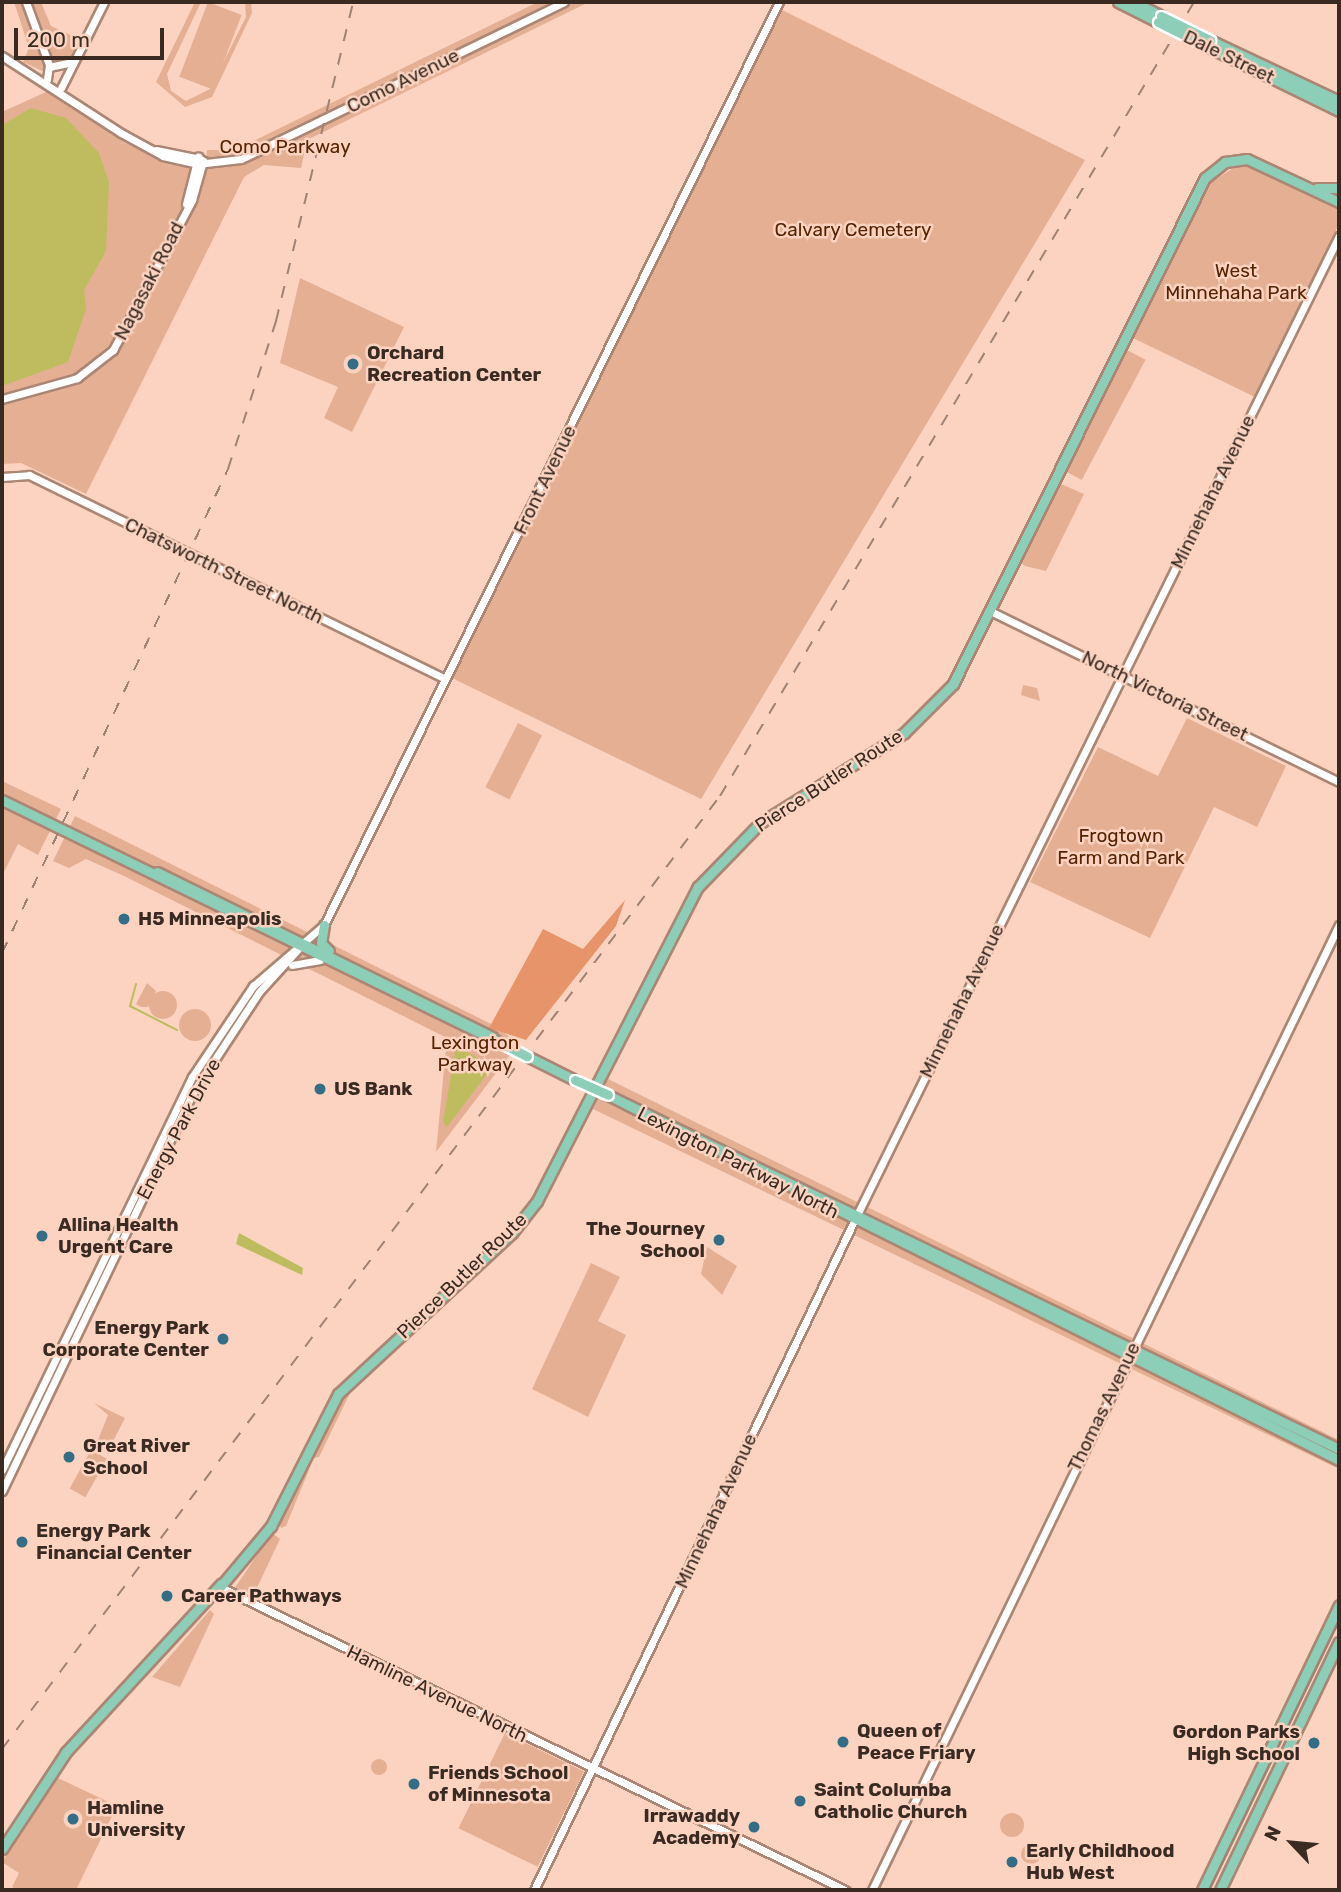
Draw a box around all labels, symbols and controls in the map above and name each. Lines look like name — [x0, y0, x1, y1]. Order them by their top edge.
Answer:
scale bar — [18, 14, 168, 58]
street label: Dale Street — [1180, 25, 1278, 89]
text: 200 m — [27, 27, 90, 52]
street label: Como Avenue — [343, 44, 463, 118]
park label: Como Parkway — [219, 136, 351, 158]
street label: Nagasaki Road — [109, 218, 189, 344]
park label: Calvary Cemetery — [774, 219, 932, 241]
park label: West Minnehaha Park — [1165, 260, 1307, 304]
place label: Orchard Recreation Center — [367, 342, 541, 386]
marker: Orchard Recreation Center — [345, 356, 361, 372]
street label: Minnehaha Avenue — [1166, 411, 1260, 573]
street label: Front Avenue — [509, 422, 581, 538]
street label: Chatsworth Street North — [121, 513, 327, 629]
street label: North Victoria Street — [1078, 646, 1252, 746]
street label: Pierce Butler Route — [751, 725, 907, 837]
park label: Frogtown Farm and Park — [1057, 825, 1185, 869]
place label: H5 Minneapolis — [138, 908, 282, 930]
marker: H5 Minneapolis — [116, 911, 132, 927]
street label: Minnehaha Avenue — [915, 920, 1009, 1082]
park label: Lexington Parkway — [431, 1032, 519, 1076]
street label: Energy Park Drive — [132, 1054, 226, 1204]
place label: US Bank — [334, 1078, 412, 1100]
marker: US Bank — [312, 1081, 328, 1097]
street label: Lexington Parkway North — [633, 1102, 843, 1224]
street label: Pierce Butler Route — [392, 1208, 532, 1344]
place label: Allina Health Urgent Care — [58, 1214, 179, 1258]
place label: The Journey School — [586, 1218, 705, 1262]
marker: Allina Health Urgent Care — [32, 1226, 52, 1246]
marker: The Journey School — [711, 1232, 727, 1248]
place label: Energy Park Corporate Center — [43, 1317, 209, 1361]
marker: Energy Park Corporate Center — [215, 1331, 231, 1347]
street label: Thomas Avenue — [1063, 1338, 1145, 1476]
street label: Minnehaha Avenue — [670, 1430, 762, 1592]
place label: Great River School — [83, 1435, 190, 1479]
marker: Great River School — [61, 1449, 77, 1465]
place label: Energy Park Financial Center — [36, 1520, 192, 1564]
marker: Energy Park Financial Center — [14, 1534, 30, 1550]
place label: Career Pathways — [181, 1585, 342, 1607]
marker: Career Pathways — [159, 1588, 175, 1604]
street label: Hamline Avenue North — [343, 1640, 531, 1748]
place label: Queen of Peace Friary — [857, 1720, 976, 1764]
place label: Gordon Parks High School — [1172, 1721, 1300, 1765]
marker: Queen of Peace Friary — [835, 1734, 851, 1750]
marker: Gordon Parks High School — [1306, 1735, 1322, 1751]
place label: Friends School of Minnesota — [428, 1762, 568, 1806]
marker: Friends School of Minnesota — [406, 1776, 422, 1792]
place label: Saint Columba Catholic Church — [814, 1779, 967, 1823]
marker: Saint Columba Catholic Church — [792, 1793, 808, 1809]
place label: Hamline University — [87, 1797, 185, 1841]
place label: Irrawaddy Academy — [644, 1805, 740, 1849]
north arrow — [1257, 1808, 1327, 1878]
marker: Hamline University — [65, 1811, 81, 1827]
marker: Irrawaddy Academy — [746, 1819, 762, 1835]
text: N — [1259, 1822, 1286, 1845]
place label: Early Childhood Hub West — [1026, 1840, 1175, 1884]
marker: Early Childhood Hub West — [1004, 1854, 1020, 1870]

